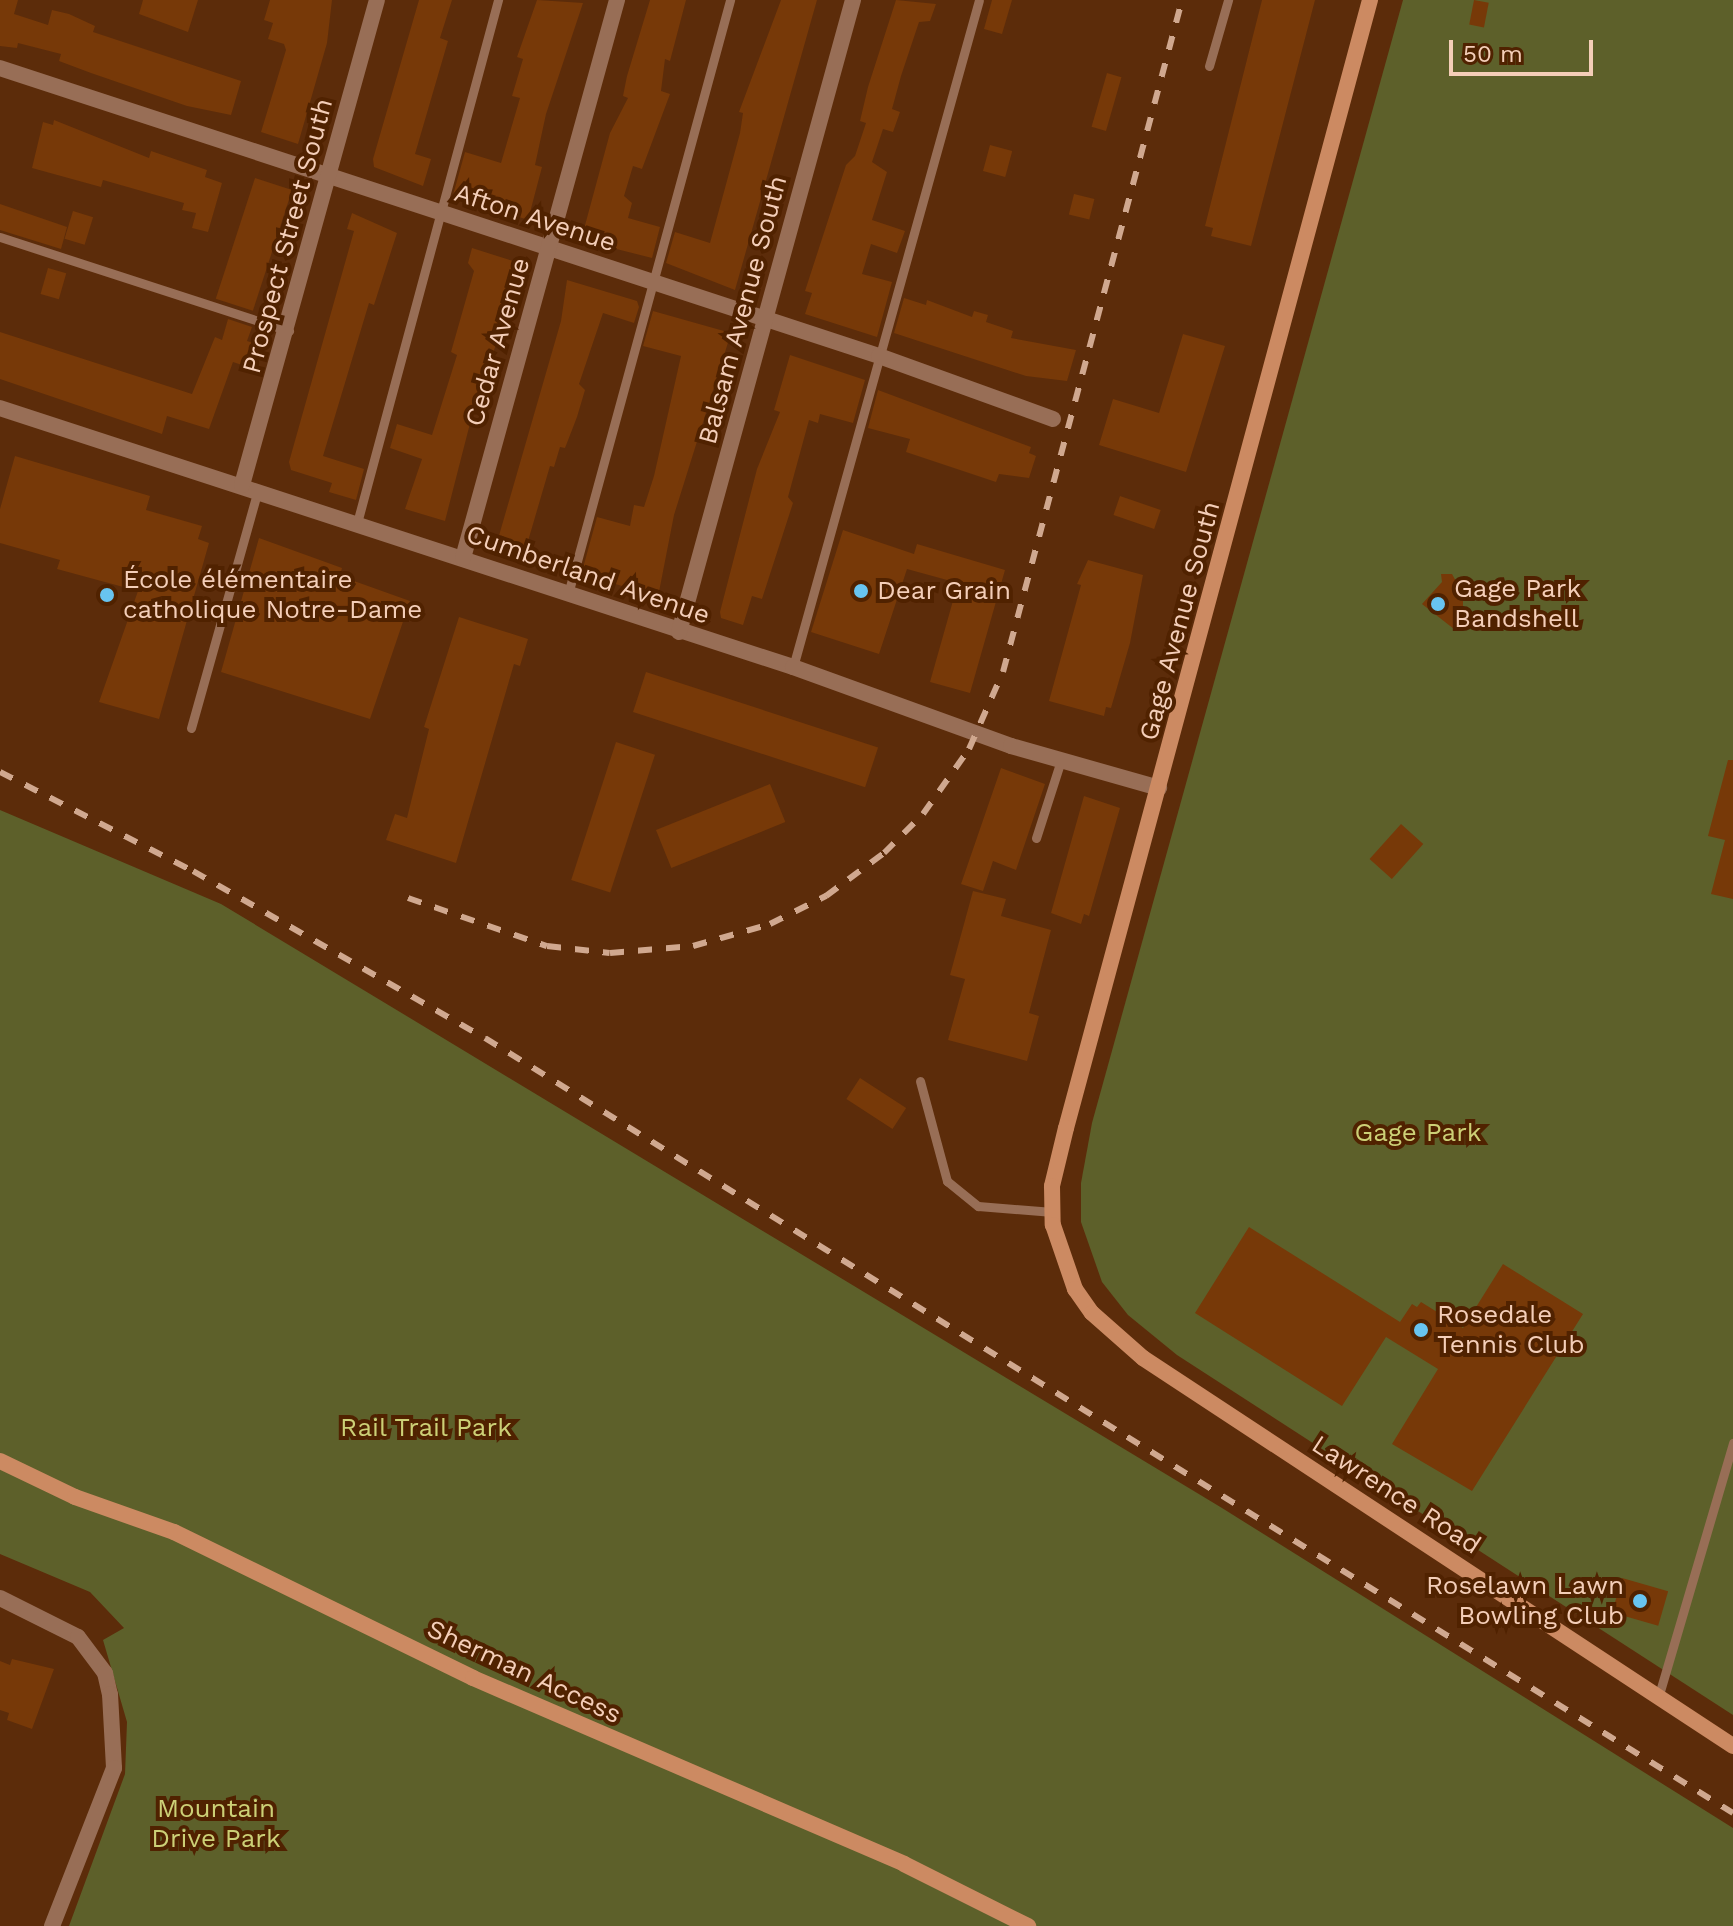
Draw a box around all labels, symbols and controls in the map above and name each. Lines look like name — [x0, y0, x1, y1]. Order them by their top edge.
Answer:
scale bar — [1453, 24, 1597, 74]
text: 50 m — [1463, 40, 1523, 68]
street label: Prospect Street South — [236, 95, 340, 377]
street label: Balsam Avenue South — [692, 172, 794, 448]
street label: Afton Avenue — [450, 177, 620, 259]
street label: Cedar Avenue — [459, 253, 537, 431]
street label: Gage Avenue South — [1133, 497, 1227, 745]
street label: Cumberland Avenue — [462, 519, 714, 631]
place label: École élémentaire catholique Notre-Dame — [123, 564, 422, 626]
place label: Gage Park Bandshell — [1454, 573, 1581, 634]
place label: Dear Grain — [877, 575, 1012, 607]
marker: Dear Grain — [852, 582, 870, 600]
marker: École élémentaire catholique Notre-Dame — [98, 586, 116, 604]
marker: Gage Park Bandshell — [1429, 595, 1447, 613]
park label: Gage Park — [1354, 1117, 1482, 1149]
place label: Rosedale Tennis Club — [1437, 1299, 1585, 1360]
marker: Rosedale Tennis Club — [1412, 1321, 1430, 1339]
park label: Rail Trail Park — [339, 1412, 513, 1444]
street label: Lawrence Road — [1306, 1429, 1486, 1561]
place label: Roselawn Lawn Bowling Club — [1426, 1570, 1624, 1632]
marker: Roselawn Lawn Bowling Club — [1631, 1592, 1649, 1610]
street label: Sherman Access — [422, 1613, 626, 1731]
park label: Mountain Drive Park — [151, 1793, 281, 1854]

